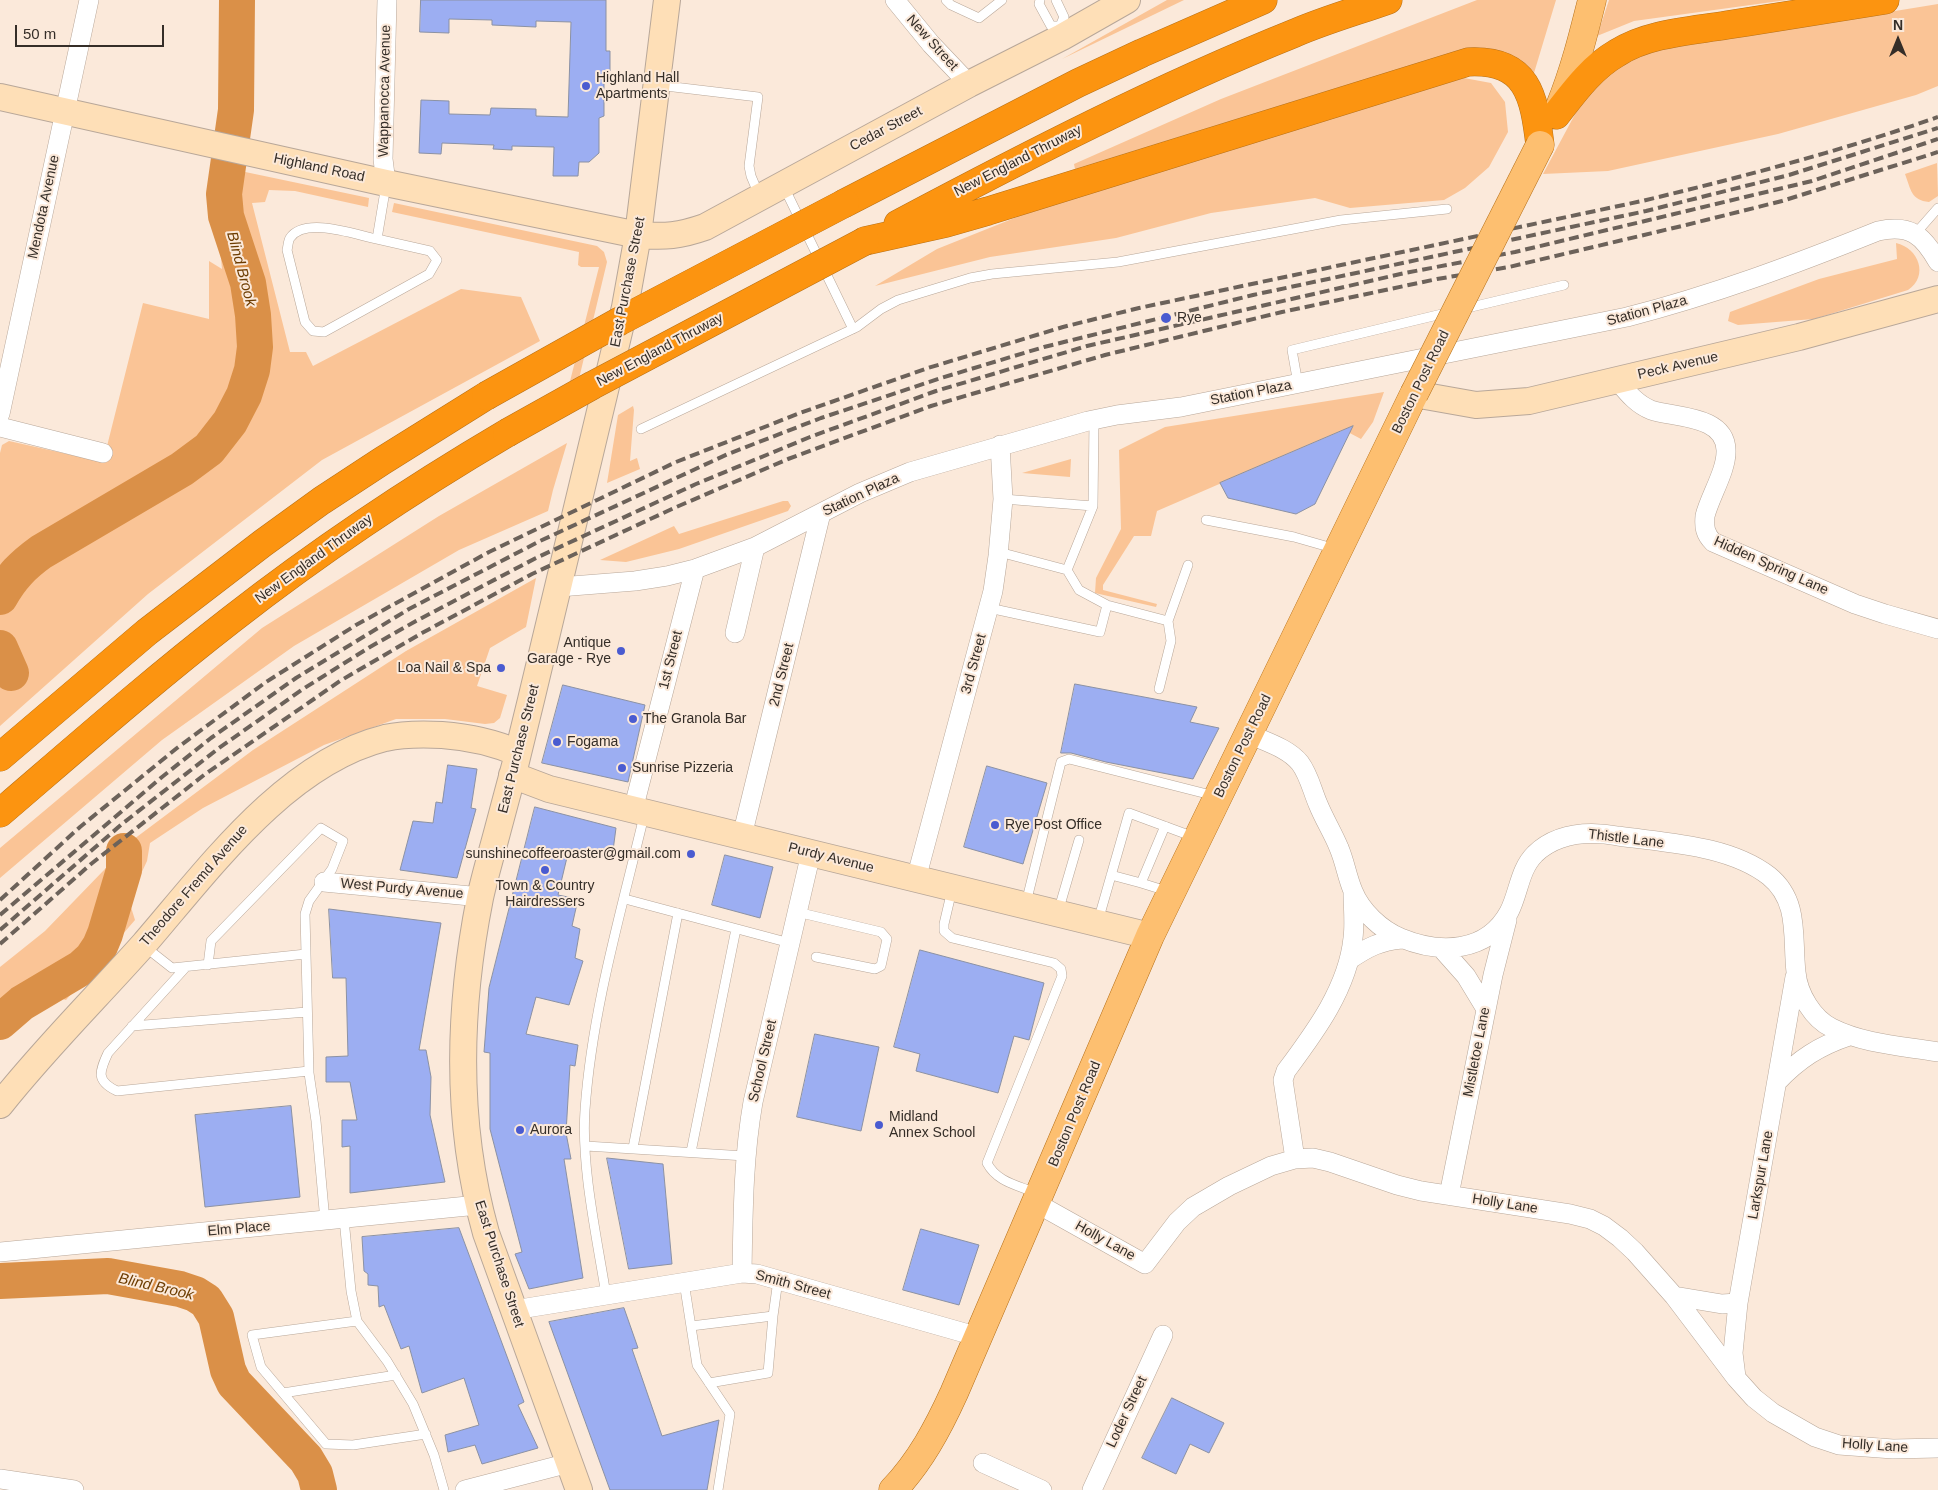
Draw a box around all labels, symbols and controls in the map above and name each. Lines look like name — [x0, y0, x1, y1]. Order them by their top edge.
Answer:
street label: New Street — [903, 12, 961, 74]
scale bar — [18, 15, 166, 47]
north arrow — [1873, 15, 1923, 65]
text: N — [1893, 17, 1903, 33]
text: 50 m — [23, 25, 56, 42]
street label: Wappanocca Avenue — [375, 25, 395, 157]
place label: Highland Hall Apartments — [596, 70, 679, 102]
marker: Highland Hall Apartments — [580, 80, 592, 92]
street label: Cedar Street — [847, 103, 925, 155]
street label: New England Thruway — [951, 122, 1085, 200]
street label: Highland Road — [272, 150, 366, 186]
street label: Mendota Avenue — [25, 154, 63, 260]
street label: East Purchase Street — [607, 215, 649, 349]
water label: Blind Brook — [222, 230, 260, 308]
street label: Station Plaza — [1605, 292, 1689, 330]
street label: New England Thruway — [594, 310, 726, 390]
place label: Rye — [1177, 310, 1202, 326]
marker: Rye — [1159, 311, 1173, 325]
street label: Boston Post Road — [1389, 328, 1453, 436]
street label: Peck Avenue — [1636, 349, 1720, 383]
street label: Station Plaza — [1209, 377, 1293, 409]
street label: Station Plaza — [820, 470, 902, 520]
street label: New England Thruway — [252, 511, 376, 607]
street label: Hidden Spring Lane — [1711, 533, 1831, 599]
street label: 1st Street — [656, 629, 686, 691]
street label: 3rd Street — [958, 632, 990, 696]
place label: Antique Garage - Rye — [527, 635, 611, 668]
street label: 2nd Street — [766, 642, 798, 708]
marker: Antique Garage - Rye — [615, 645, 627, 657]
place label: Loa Nail & Spa — [398, 660, 491, 676]
marker: Loa Nail & Spa — [495, 662, 507, 674]
street label: East Purchase Street — [495, 683, 543, 815]
street label: Boston Post Road — [1211, 692, 1275, 800]
place label: The Granola Bar — [643, 711, 746, 727]
marker: The Granola Bar — [627, 713, 639, 725]
place label: Fogama — [567, 734, 618, 750]
marker: Fogama — [551, 736, 563, 748]
place label: Sunrise Pizzeria — [632, 760, 733, 776]
marker: Sunrise Pizzeria — [616, 762, 628, 774]
place label: Rye Post Office — [1005, 817, 1102, 833]
marker: Rye Post Office — [989, 819, 1001, 831]
street label: Theodore Fremd Avenue — [137, 822, 251, 950]
street label: Thistle Lane — [1587, 826, 1665, 852]
street label: Purdy Avenue — [786, 839, 876, 877]
place label: sunshinecoffeeroaster@gmail.com — [465, 846, 681, 862]
marker: sunshinecoffeeroaster@gmail.com — [685, 848, 697, 860]
marker: Town & Country Hairdressers — [539, 864, 551, 876]
street label: West Purdy Avenue — [340, 875, 464, 903]
place label: Town & Country Hairdressers — [496, 878, 594, 910]
street label: Mistletoe Lane — [1460, 1006, 1494, 1098]
street label: School Street — [745, 1018, 781, 1104]
street label: Boston Post Road — [1045, 1059, 1105, 1169]
place label: Midland Annex School — [889, 1109, 975, 1142]
marker: Midland Annex School — [873, 1119, 885, 1131]
place label: Aurora — [530, 1122, 572, 1138]
marker: Aurora — [514, 1124, 526, 1136]
street label: Larkspur Lane — [1745, 1129, 1777, 1221]
street label: Holly Lane — [1471, 1191, 1539, 1217]
street label: East Purchase Street — [471, 1198, 527, 1330]
street label: Elm Place — [207, 1218, 271, 1240]
street label: Holly Lane — [1072, 1218, 1138, 1264]
street label: Smith Street — [754, 1267, 832, 1303]
water label: Blind Brook — [117, 1270, 195, 1304]
street label: Loder Street — [1103, 1374, 1151, 1450]
street label: Holly Lane — [1841, 1435, 1909, 1457]

